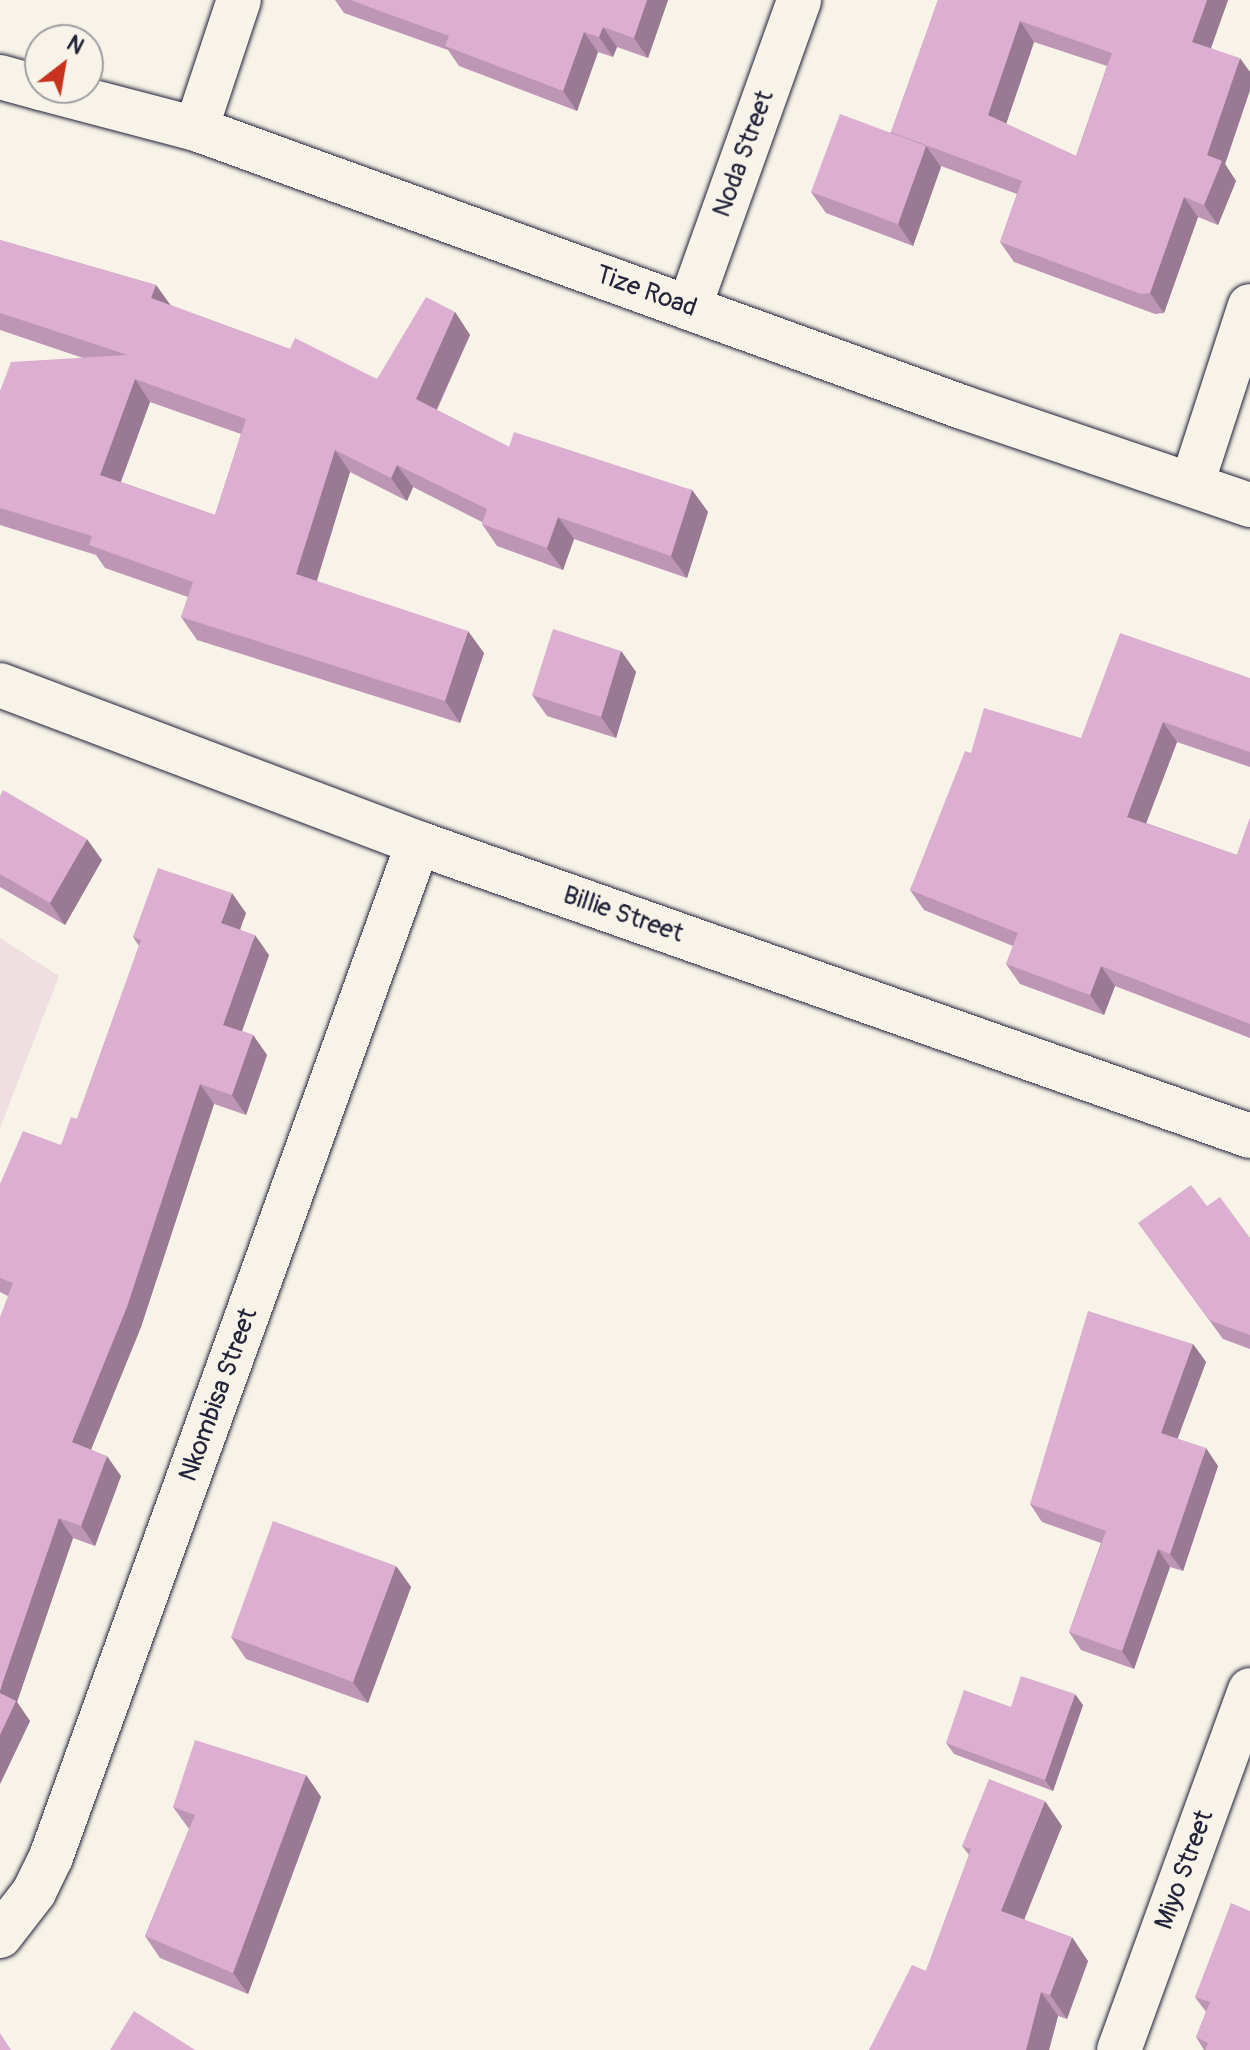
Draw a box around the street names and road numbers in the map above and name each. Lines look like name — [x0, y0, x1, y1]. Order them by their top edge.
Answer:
street label: Noda Street — [707, 86, 781, 222]
street label: Tize Road — [591, 259, 701, 325]
street label: Billie Street — [559, 880, 687, 950]
street label: Nkombisa Street — [173, 1304, 265, 1486]
street label: Miyo Street — [1149, 1806, 1221, 1934]

